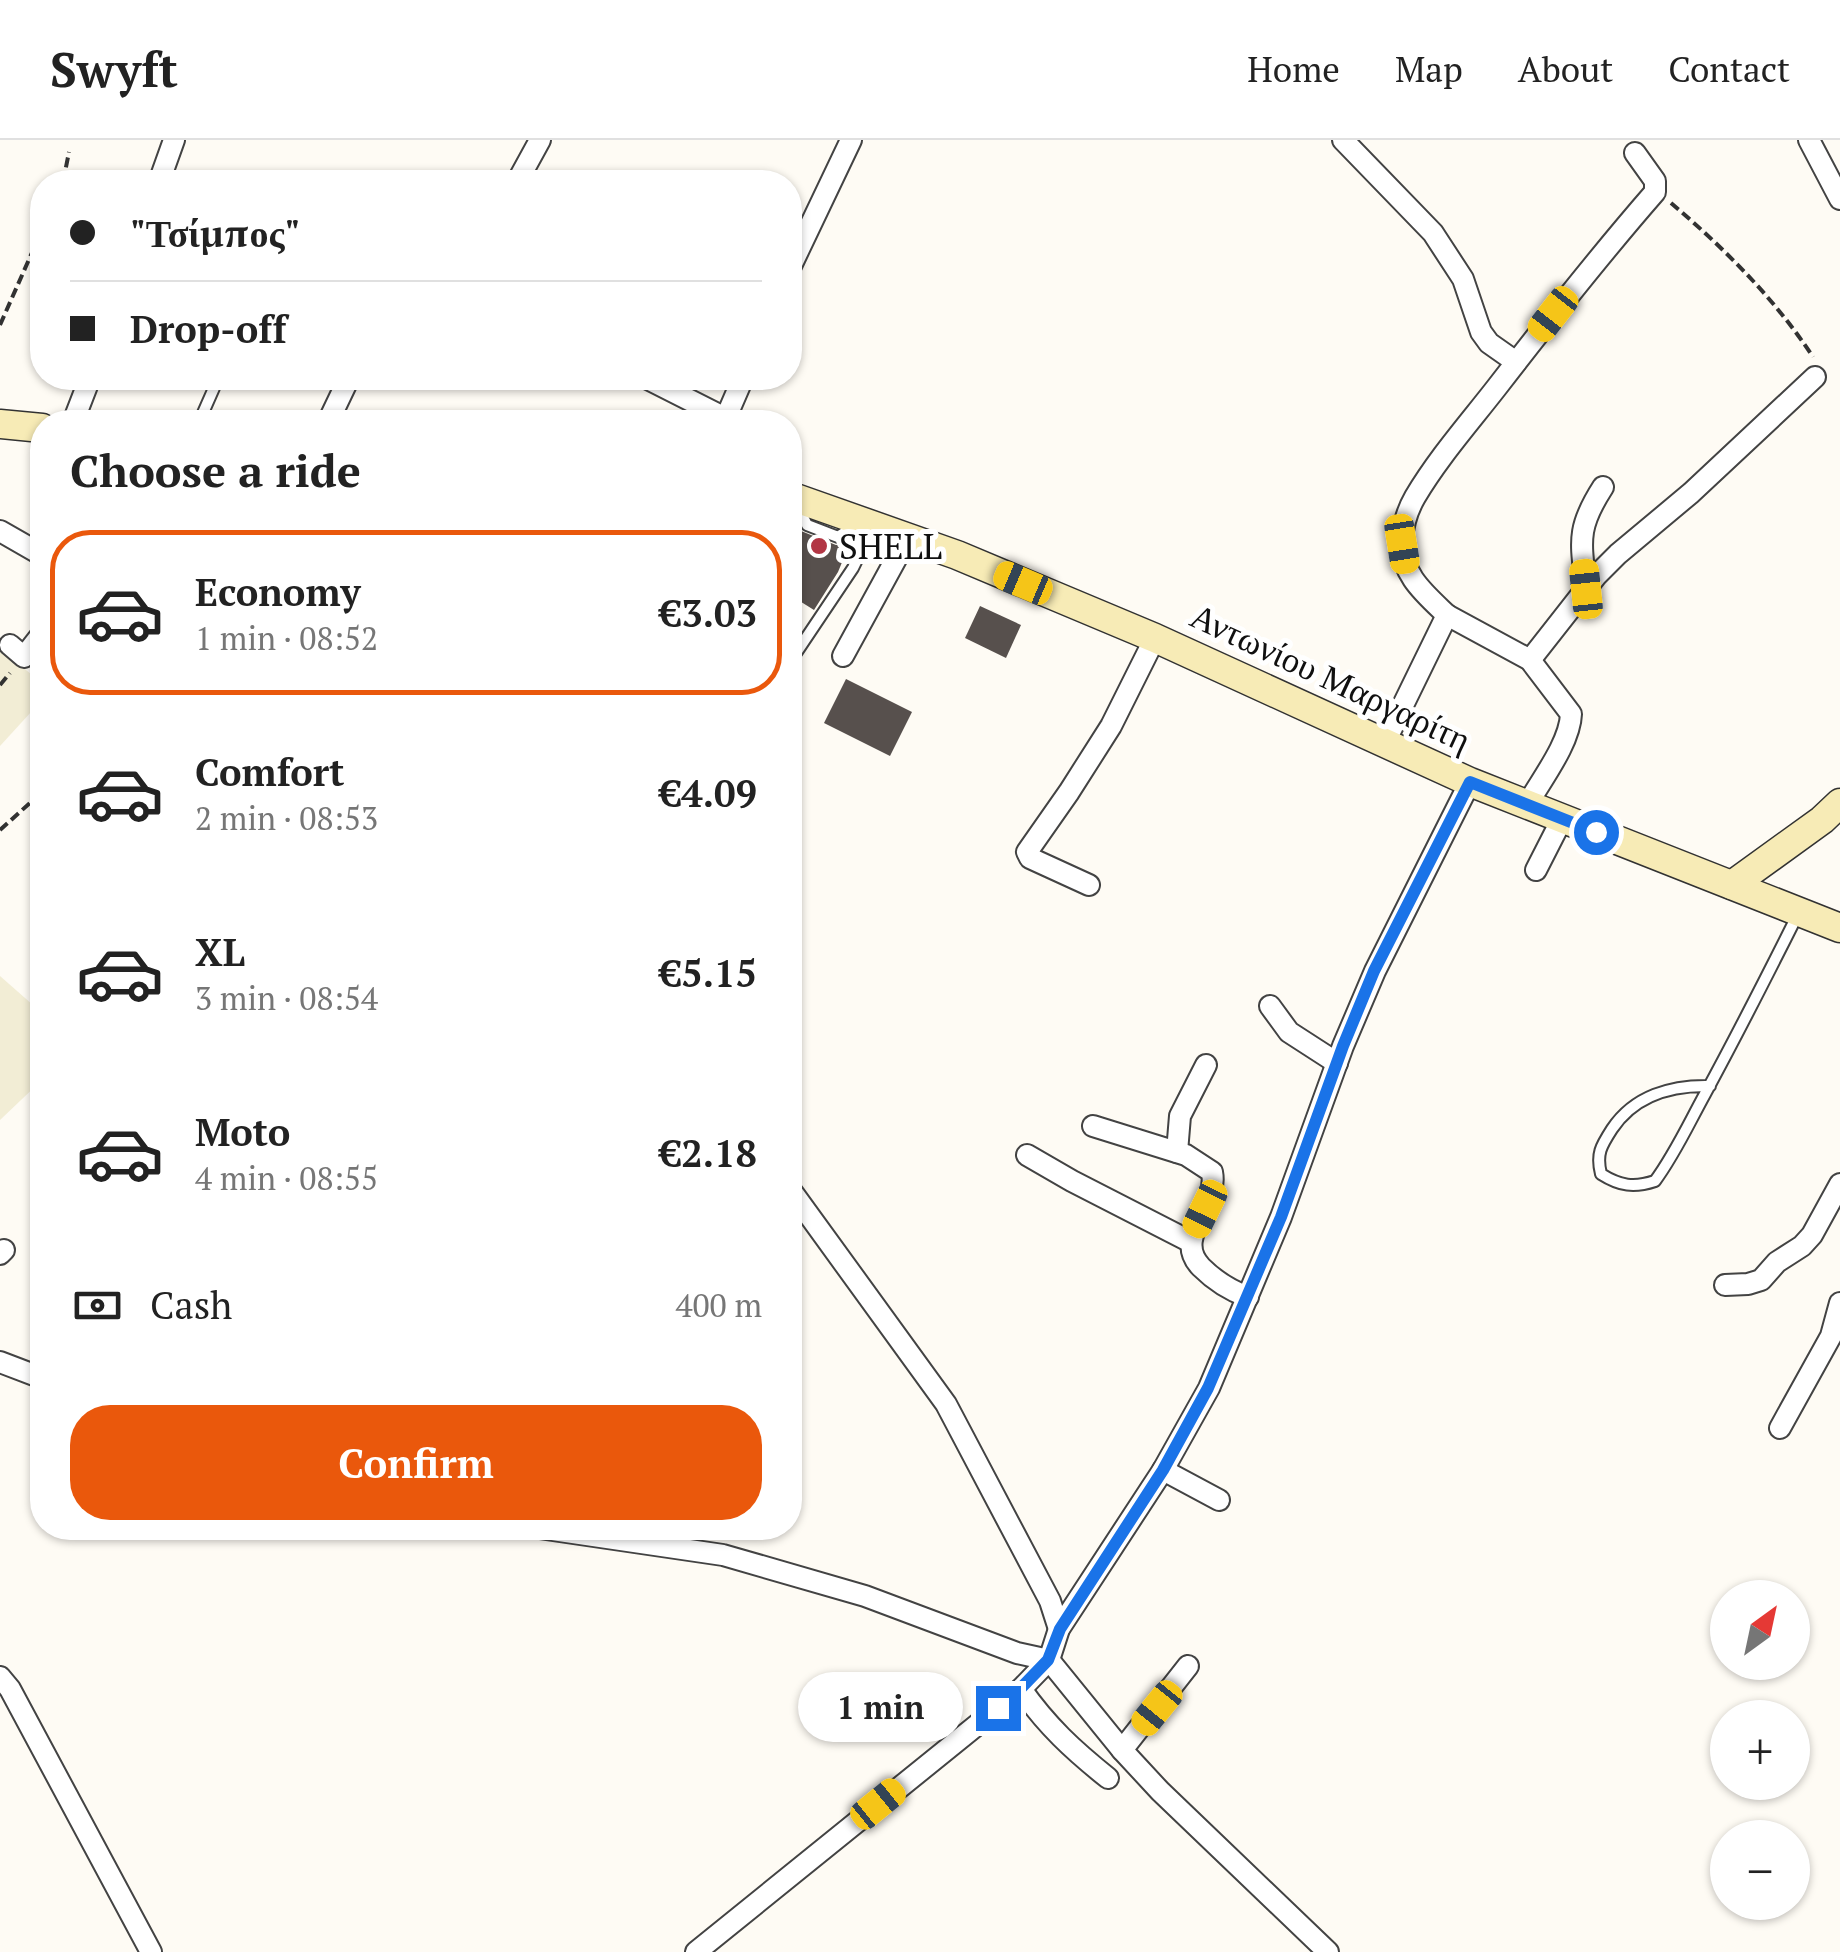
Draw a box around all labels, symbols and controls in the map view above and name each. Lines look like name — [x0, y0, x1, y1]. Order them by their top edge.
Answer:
text: Swyft — [50, 37, 178, 101]
text: Home — [1247, 46, 1340, 92]
text: Map — [1395, 46, 1463, 92]
text: About — [1518, 46, 1613, 92]
text: Contact — [1668, 46, 1790, 92]
text: "Τσίμπος" — [130, 208, 300, 258]
car — [1523, 281, 1583, 347]
text: Drop-off — [130, 304, 287, 354]
text: Choose a ride — [70, 440, 361, 500]
car — [1382, 512, 1422, 576]
place label: SHELL — [839, 523, 942, 569]
marker: SHELL — [808, 535, 830, 557]
car — [990, 557, 1056, 609]
car — [1568, 558, 1604, 620]
text: Economy — [195, 567, 361, 617]
icon: car — [75, 568, 165, 658]
text: €3.03 — [660, 588, 757, 638]
street label: Αντωνίου Μαργαρίτη — [1183, 592, 1479, 762]
text: 1 min · 08:52 — [195, 617, 378, 659]
text: Comfort — [195, 747, 344, 797]
icon: car — [75, 748, 165, 838]
text: €4.09 — [660, 768, 757, 818]
text: 2 min · 08:53 — [195, 797, 378, 839]
route start — [1574, 810, 1619, 855]
text: XL — [195, 927, 245, 977]
icon: car — [75, 928, 165, 1018]
text: €5.15 — [660, 948, 757, 998]
text: 3 min · 08:54 — [195, 977, 378, 1019]
text: Moto — [195, 1107, 290, 1157]
icon: car — [75, 1108, 165, 1198]
text: €2.18 — [660, 1128, 757, 1178]
text: 4 min · 08:55 — [195, 1157, 378, 1199]
car — [1178, 1175, 1232, 1243]
icon: cash — [70, 1278, 125, 1333]
text: Cash — [150, 1280, 232, 1330]
text: 400 m — [675, 1284, 762, 1326]
button: Confirm — [70, 1405, 762, 1520]
north arrow — [1710, 1580, 1810, 1680]
map controls — [1710, 1580, 1810, 1920]
callout: 1 min — [798, 1673, 963, 1743]
car — [1126, 1675, 1188, 1741]
text: 1 min — [837, 1686, 924, 1728]
route end — [976, 1686, 1021, 1731]
button: + — [1710, 1700, 1810, 1800]
car — [845, 1773, 911, 1835]
button: − — [1710, 1820, 1810, 1920]

